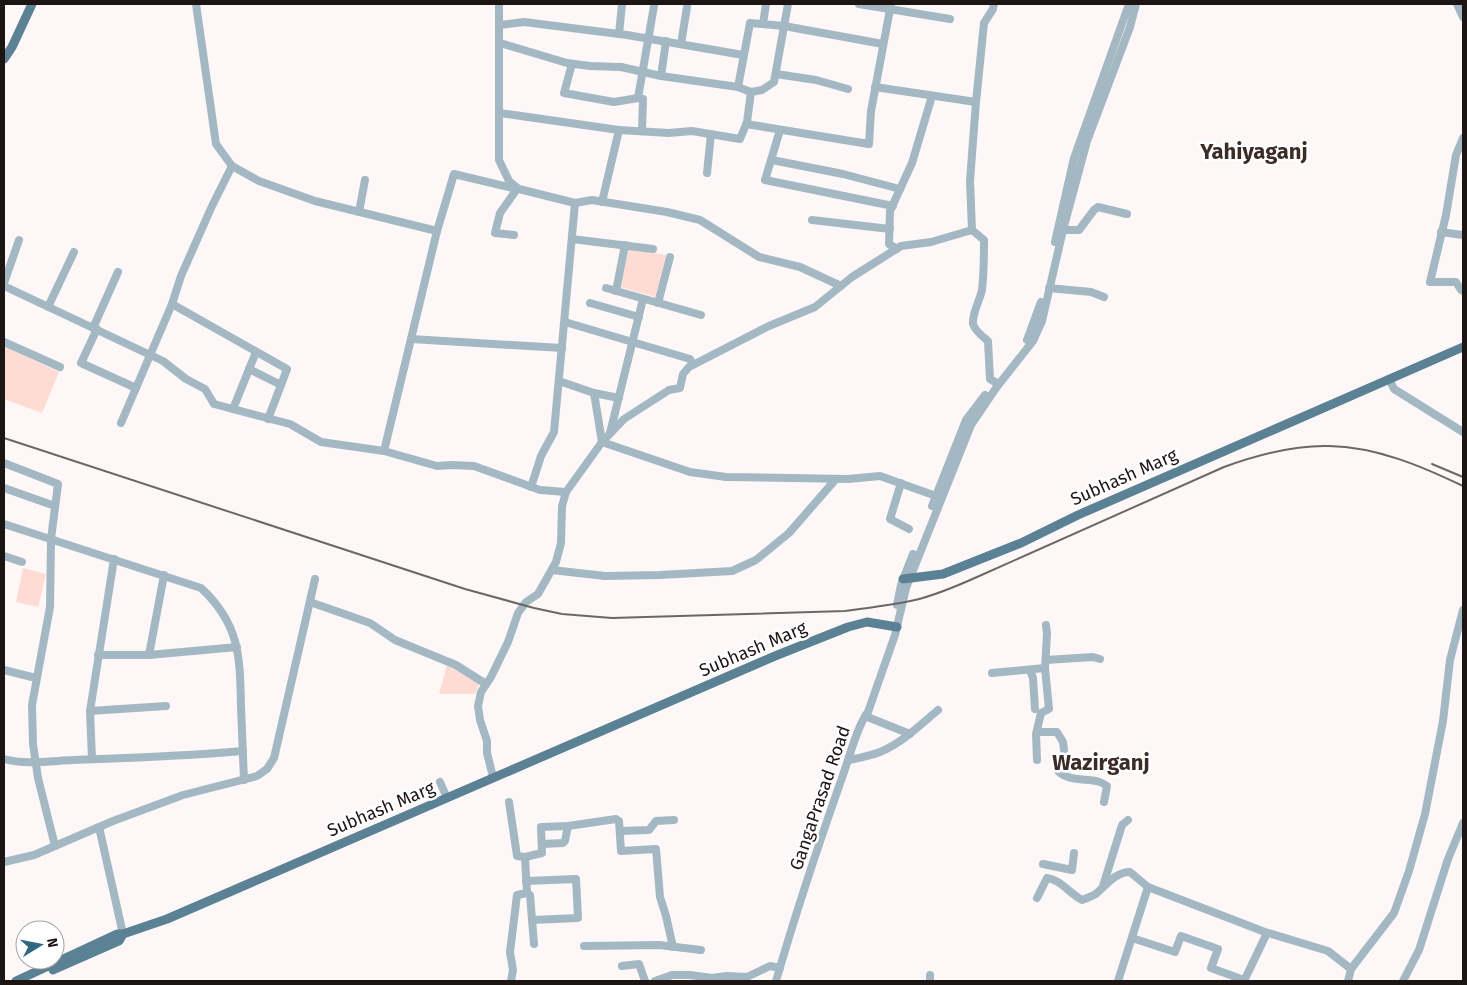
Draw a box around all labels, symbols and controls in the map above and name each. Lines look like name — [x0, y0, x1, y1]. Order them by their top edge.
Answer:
district label: Yahiyaganj — [1199, 138, 1308, 165]
street label: Subhash Marg — [1067, 443, 1181, 510]
street label: Subhash Marg — [696, 616, 811, 682]
street label: GangaPrasad Road — [785, 723, 855, 873]
district label: Wazirganj — [1052, 749, 1150, 776]
street label: Subhash Marg — [324, 776, 439, 842]
north arrow — [15, 920, 65, 970]
text: N — [43, 937, 61, 949]

